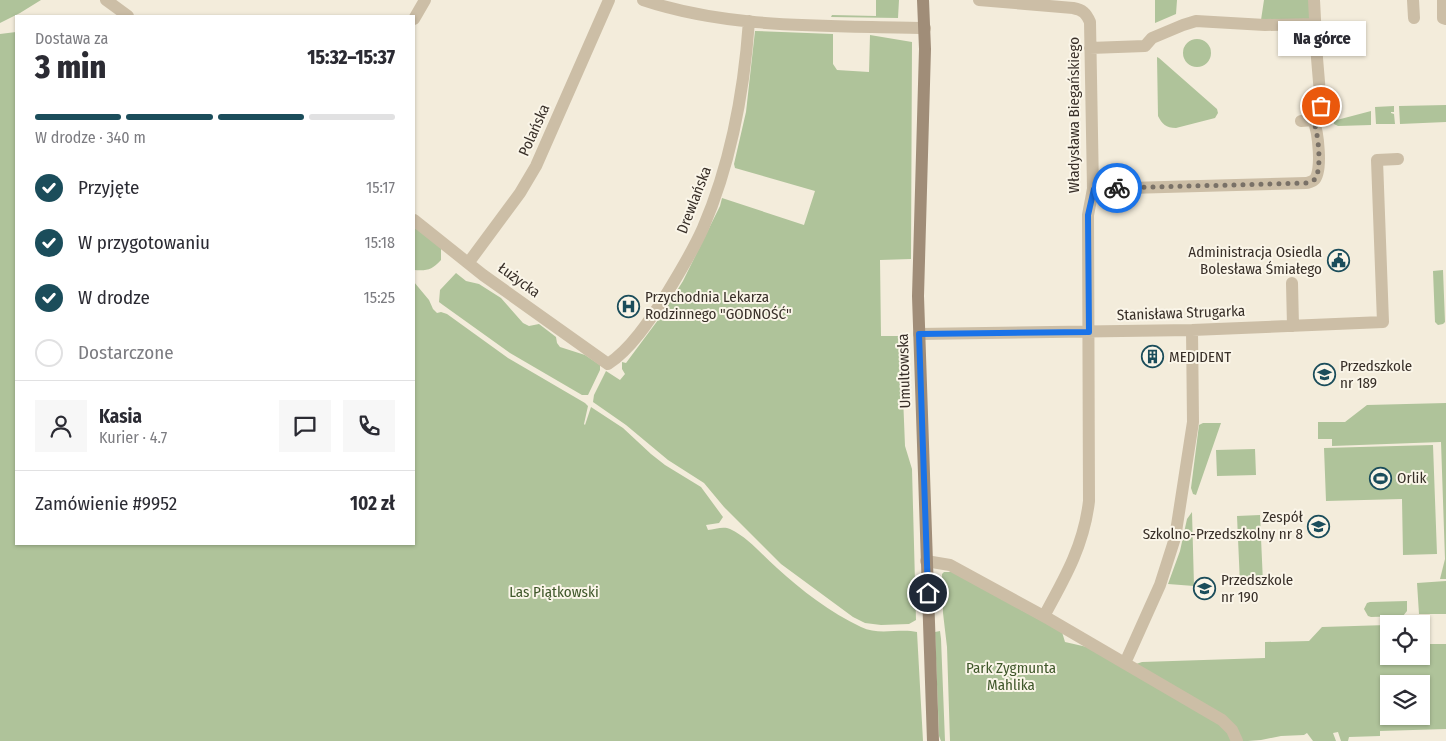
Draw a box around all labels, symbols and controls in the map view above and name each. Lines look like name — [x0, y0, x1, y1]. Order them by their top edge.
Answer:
callout: Na górce — [1277, 21, 1365, 56]
text: Dostawa za — [35, 29, 108, 48]
text: Na górce — [1293, 29, 1351, 48]
street label: Władysława Biegańskiego — [1065, 37, 1083, 193]
text: 15:32–15:37 — [307, 46, 395, 69]
text: 3 min — [35, 48, 106, 86]
pin — [1300, 85, 1342, 127]
icon: bag — [1307, 92, 1335, 120]
street label: Polańska — [515, 101, 553, 159]
text: W drodze · 340 m — [35, 128, 146, 147]
courier — [1092, 163, 1142, 213]
street label: Drewlańska — [673, 164, 715, 236]
icon: check — [35, 174, 63, 202]
icon: bike — [1103, 174, 1131, 202]
text: Przyjęte — [78, 176, 139, 199]
text: 15:17 — [366, 178, 395, 197]
icon: check — [35, 229, 63, 257]
text: W przygotowaniu — [78, 231, 210, 254]
text: 15:18 — [364, 233, 395, 252]
place label: Administracja Osiedla Bolesława Śmiałego — [1188, 243, 1322, 278]
public building icon: Administracja Osiedla Bolesława Śmiałego — [1326, 249, 1350, 273]
street label: Łużycka — [494, 259, 544, 301]
icon: check — [35, 284, 63, 312]
text: W drodze — [78, 286, 150, 309]
text: 15:25 — [364, 288, 395, 307]
place label: Przychodnia Lekarza Rodzinnego "GODNOŚĆ" — [645, 288, 792, 323]
hospital icon: Przychodnia Lekarza Rodzinnego "GODNOŚĆ" — [617, 294, 641, 318]
street label: Stanisława Strugarka — [1117, 302, 1245, 324]
street label: Umultowska — [894, 333, 914, 409]
text: Dostarczone — [78, 341, 174, 364]
building icon: MEDIDENT — [1141, 345, 1165, 369]
place label: MEDIDENT — [1169, 348, 1231, 366]
place label: Przedszkole nr 189 — [1340, 357, 1412, 392]
school or university icon: Przedszkole nr 189 — [1312, 363, 1336, 387]
button: person — [35, 400, 87, 452]
button: chat — [279, 400, 331, 452]
button: phone — [343, 400, 395, 452]
text: Kasia — [99, 405, 142, 428]
text: Kurier · 4.7 — [99, 428, 167, 447]
sports icon: Orlik — [1369, 466, 1393, 490]
place label: Orlik — [1397, 469, 1426, 487]
text: Zamówienie #9952 — [35, 492, 177, 515]
text: 102 zł — [350, 492, 395, 515]
place label: Zespół Szkolno-Przedszkolny nr 8 — [1143, 508, 1304, 543]
school or university icon: Zespół Szkolno-Przedszkolny nr 8 — [1307, 514, 1331, 538]
place label: Przedszkole nr 190 — [1221, 571, 1293, 606]
pin — [907, 572, 949, 614]
school or university icon: Przedszkole nr 190 — [1193, 577, 1217, 601]
icon: home — [914, 579, 942, 607]
park label: Las Piątkowski — [509, 583, 599, 601]
map controls — [1380, 615, 1430, 725]
button: locate — [1380, 615, 1430, 665]
park label: Park Zygmunta Mahlika — [966, 659, 1056, 694]
button: layers — [1380, 675, 1430, 725]

